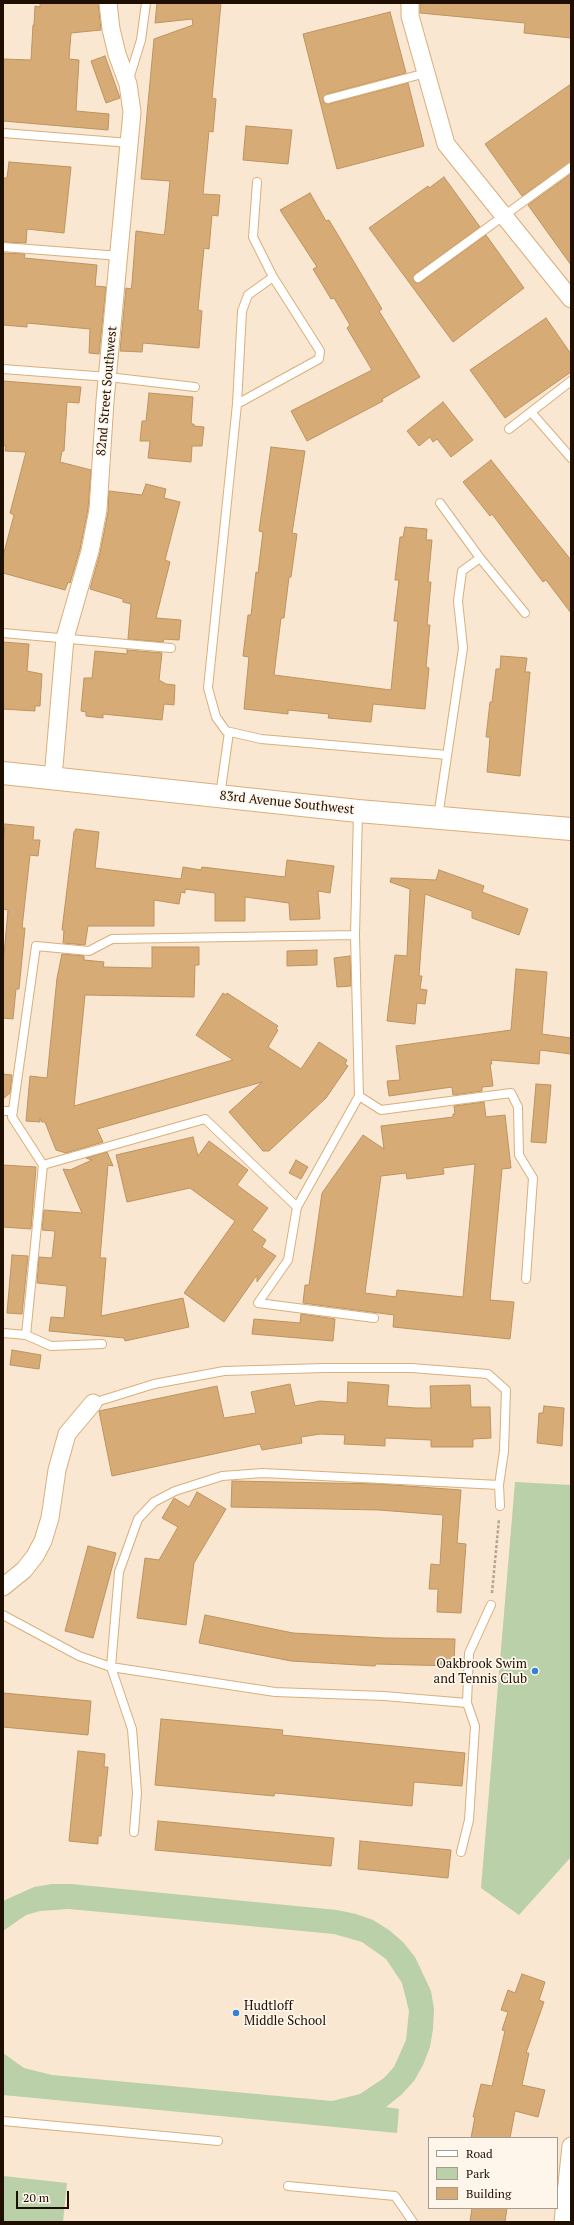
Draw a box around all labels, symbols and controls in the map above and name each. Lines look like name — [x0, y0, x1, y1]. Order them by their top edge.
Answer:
street label: 82nd Street Southwest — [94, 325, 120, 457]
street label: 83rd Avenue Southwest — [219, 788, 355, 818]
place label: Oakbrook Swim and Tennis Club — [434, 1656, 527, 1687]
marker: Oakbrook Swim and Tennis Club — [530, 1666, 540, 1676]
place label: Hudtloff Middle School — [244, 1998, 326, 2029]
marker: Hudtloff Middle School — [231, 2008, 241, 2018]
legend — [428, 2137, 558, 2209]
text: Road — [466, 2146, 493, 2161]
text: Park — [466, 2166, 490, 2181]
scale bar — [18, 2183, 71, 2209]
text: Building — [466, 2186, 511, 2201]
text: 20 m — [23, 2190, 49, 2205]

